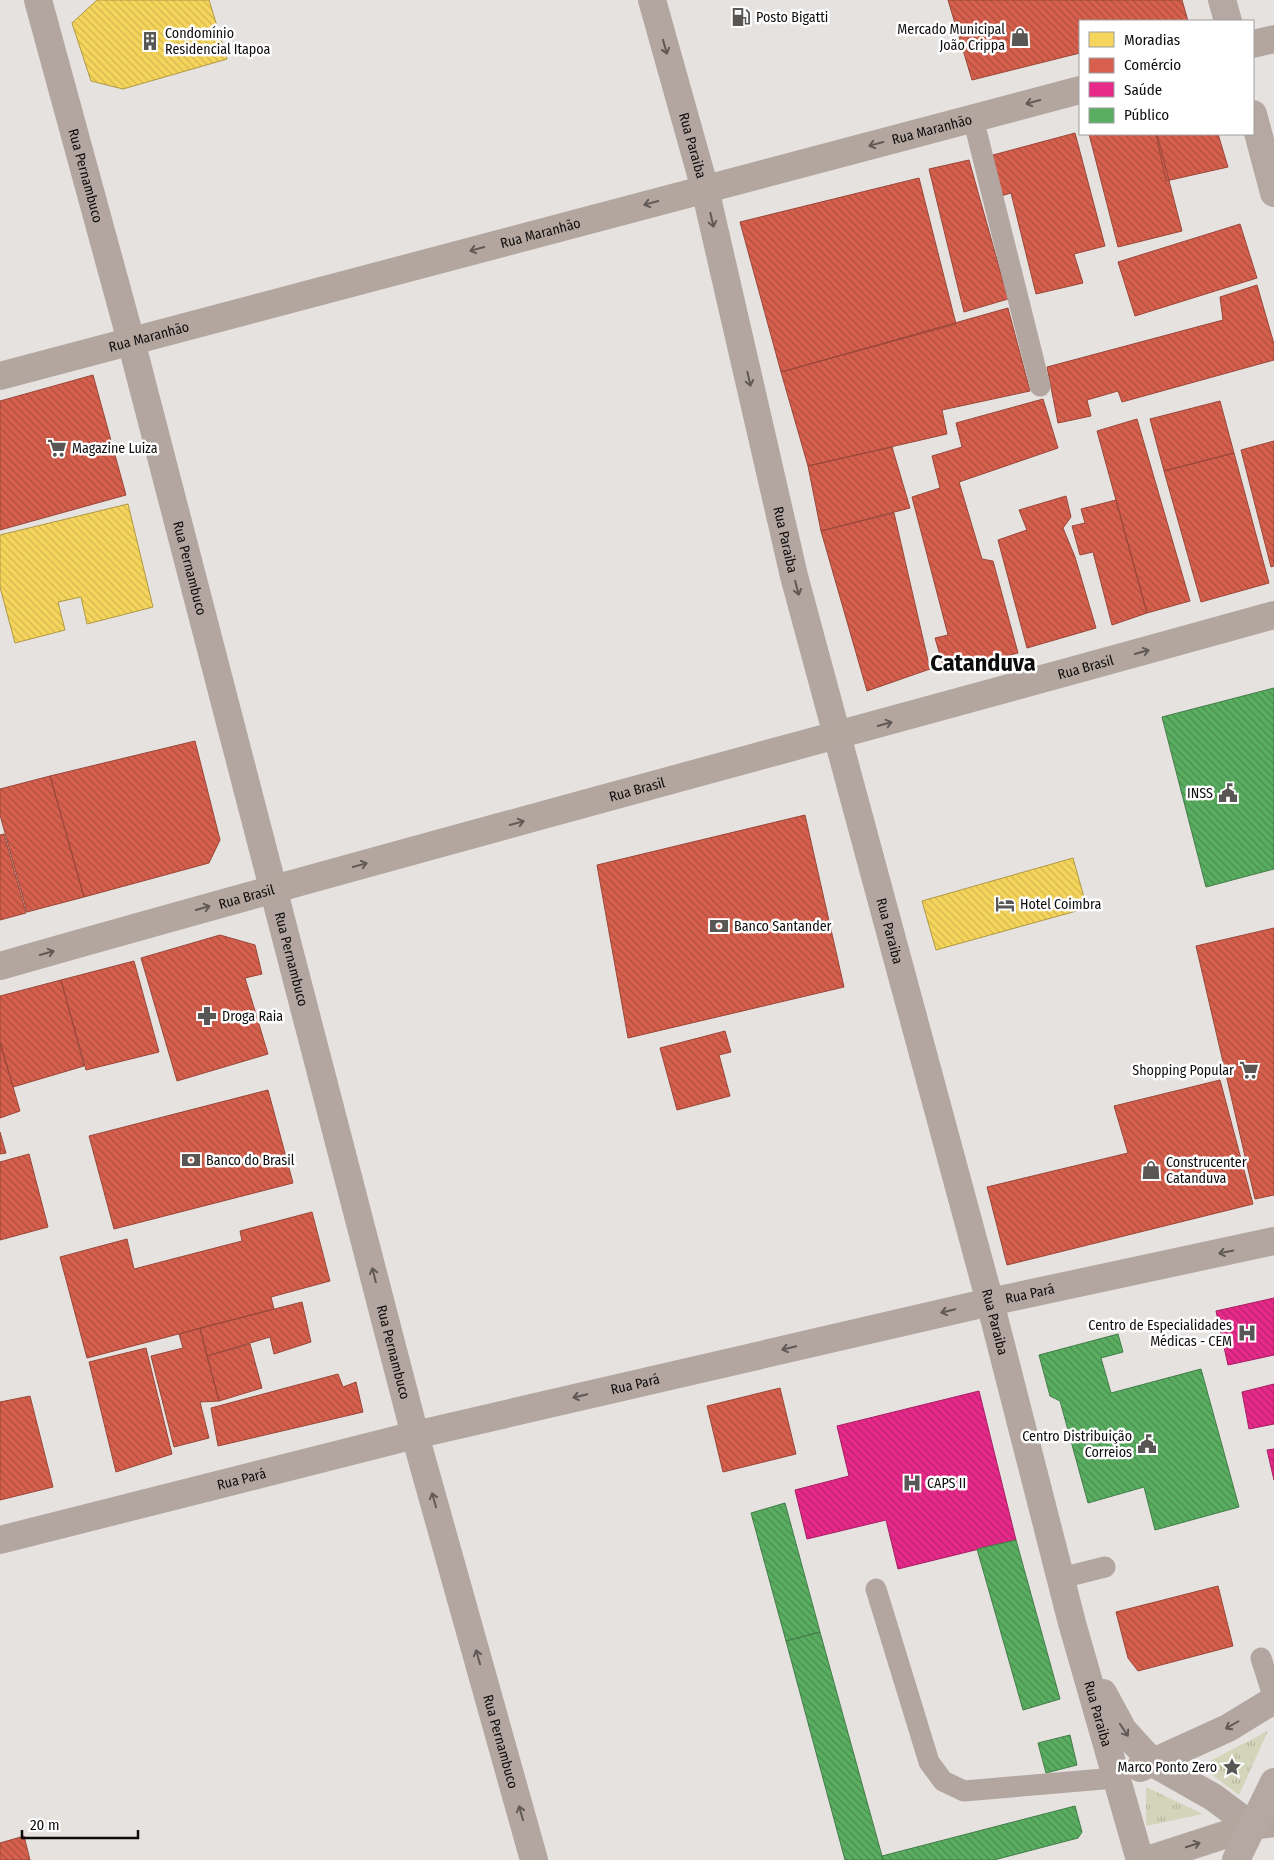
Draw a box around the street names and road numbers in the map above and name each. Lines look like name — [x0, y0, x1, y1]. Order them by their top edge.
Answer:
street label: Rua Maranhão — [890, 110, 974, 148]
street label: Rua Paraiba — [675, 111, 710, 180]
street label: Rua Pernambuco — [65, 127, 107, 225]
street label: Rua Maranhão — [498, 214, 582, 252]
street label: Rua Maranhão — [107, 318, 191, 355]
street label: Rua Paraiba — [770, 505, 802, 575]
street label: Rua Pernambuco — [170, 519, 210, 617]
street label: Rua Brasil — [1056, 651, 1116, 683]
street label: Rua Brasil — [607, 774, 667, 805]
street label: Rua Brasil — [217, 881, 277, 912]
street label: Rua Paraiba — [873, 896, 907, 966]
street label: Rua Pernambuco — [271, 910, 312, 1008]
street label: Rua Pará — [1004, 1280, 1056, 1307]
street label: Rua Paraiba — [978, 1287, 1012, 1357]
street label: Rua Pernambuco — [373, 1303, 414, 1401]
street label: Rua Pará — [609, 1370, 661, 1398]
street label: Rua Pará — [215, 1465, 268, 1493]
street label: Rua Paraiba — [1081, 1679, 1116, 1749]
street label: Rua Pernambuco — [480, 1693, 522, 1790]

